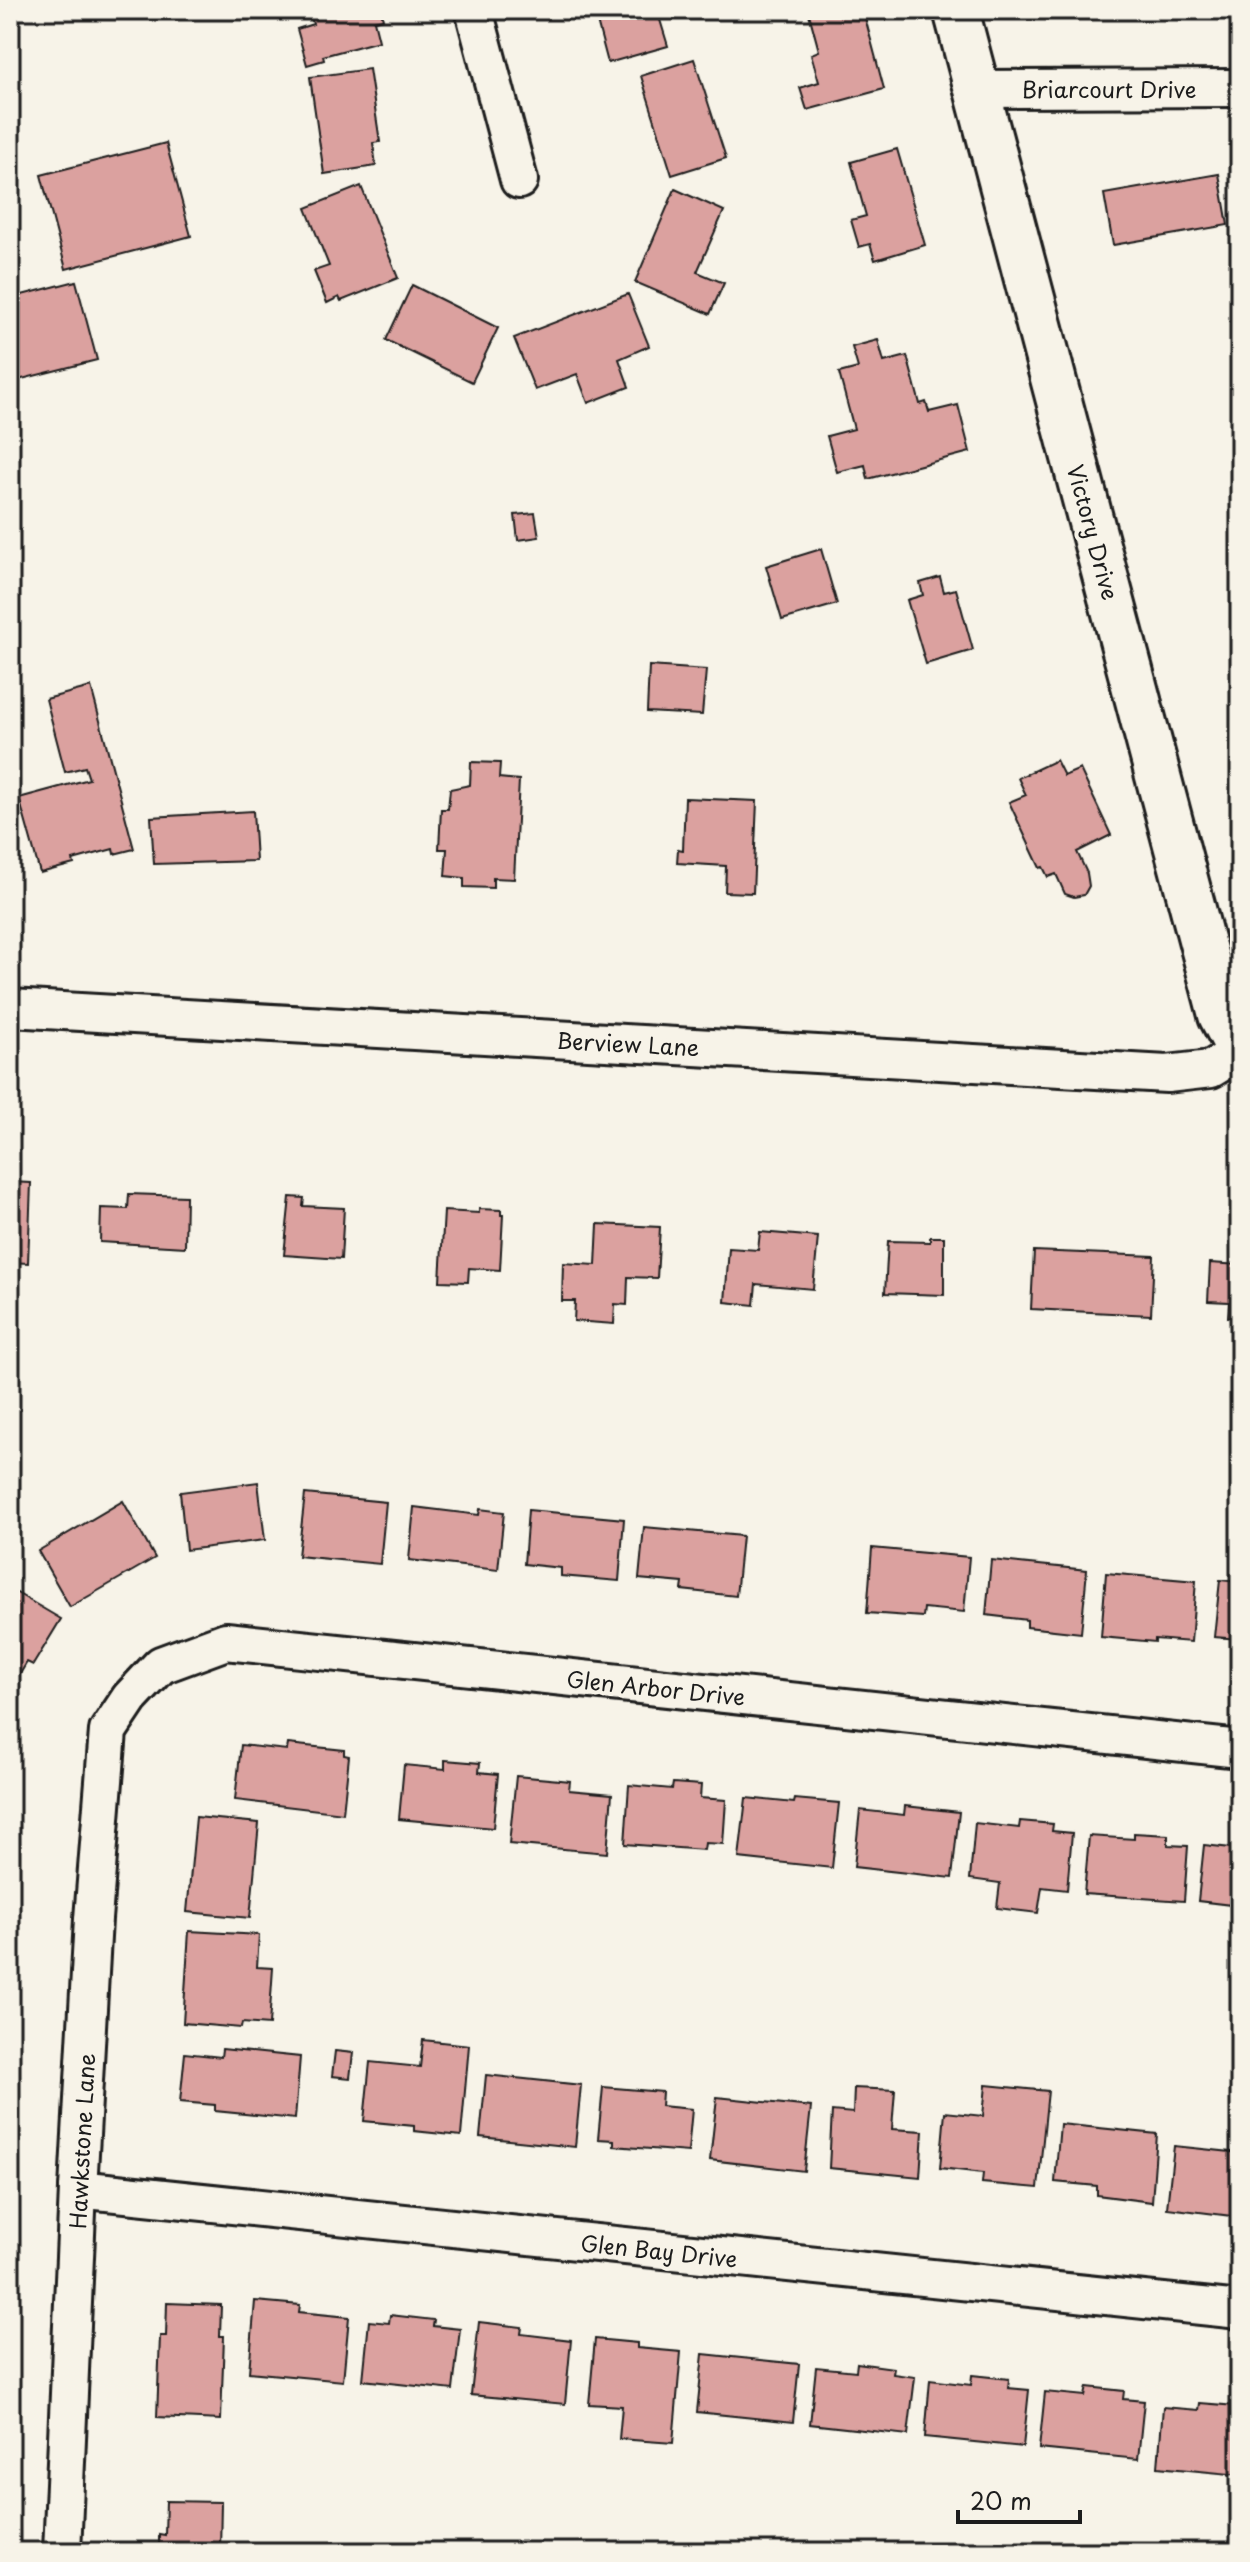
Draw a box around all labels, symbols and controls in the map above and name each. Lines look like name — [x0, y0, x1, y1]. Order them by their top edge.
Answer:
street label: Briarcourt Drive — [1022, 72, 1196, 105]
street label: Victory Drive — [1060, 461, 1128, 603]
street label: Berview Lane — [556, 1023, 700, 1063]
street label: Glen Arbor Drive — [565, 1661, 747, 1713]
street label: Hawkstone Lane — [60, 2052, 102, 2230]
street label: Glen Bay Drive — [579, 2225, 739, 2275]
scale bar — [958, 2474, 1080, 2524]
text: 20 m — [970, 2482, 1032, 2518]

